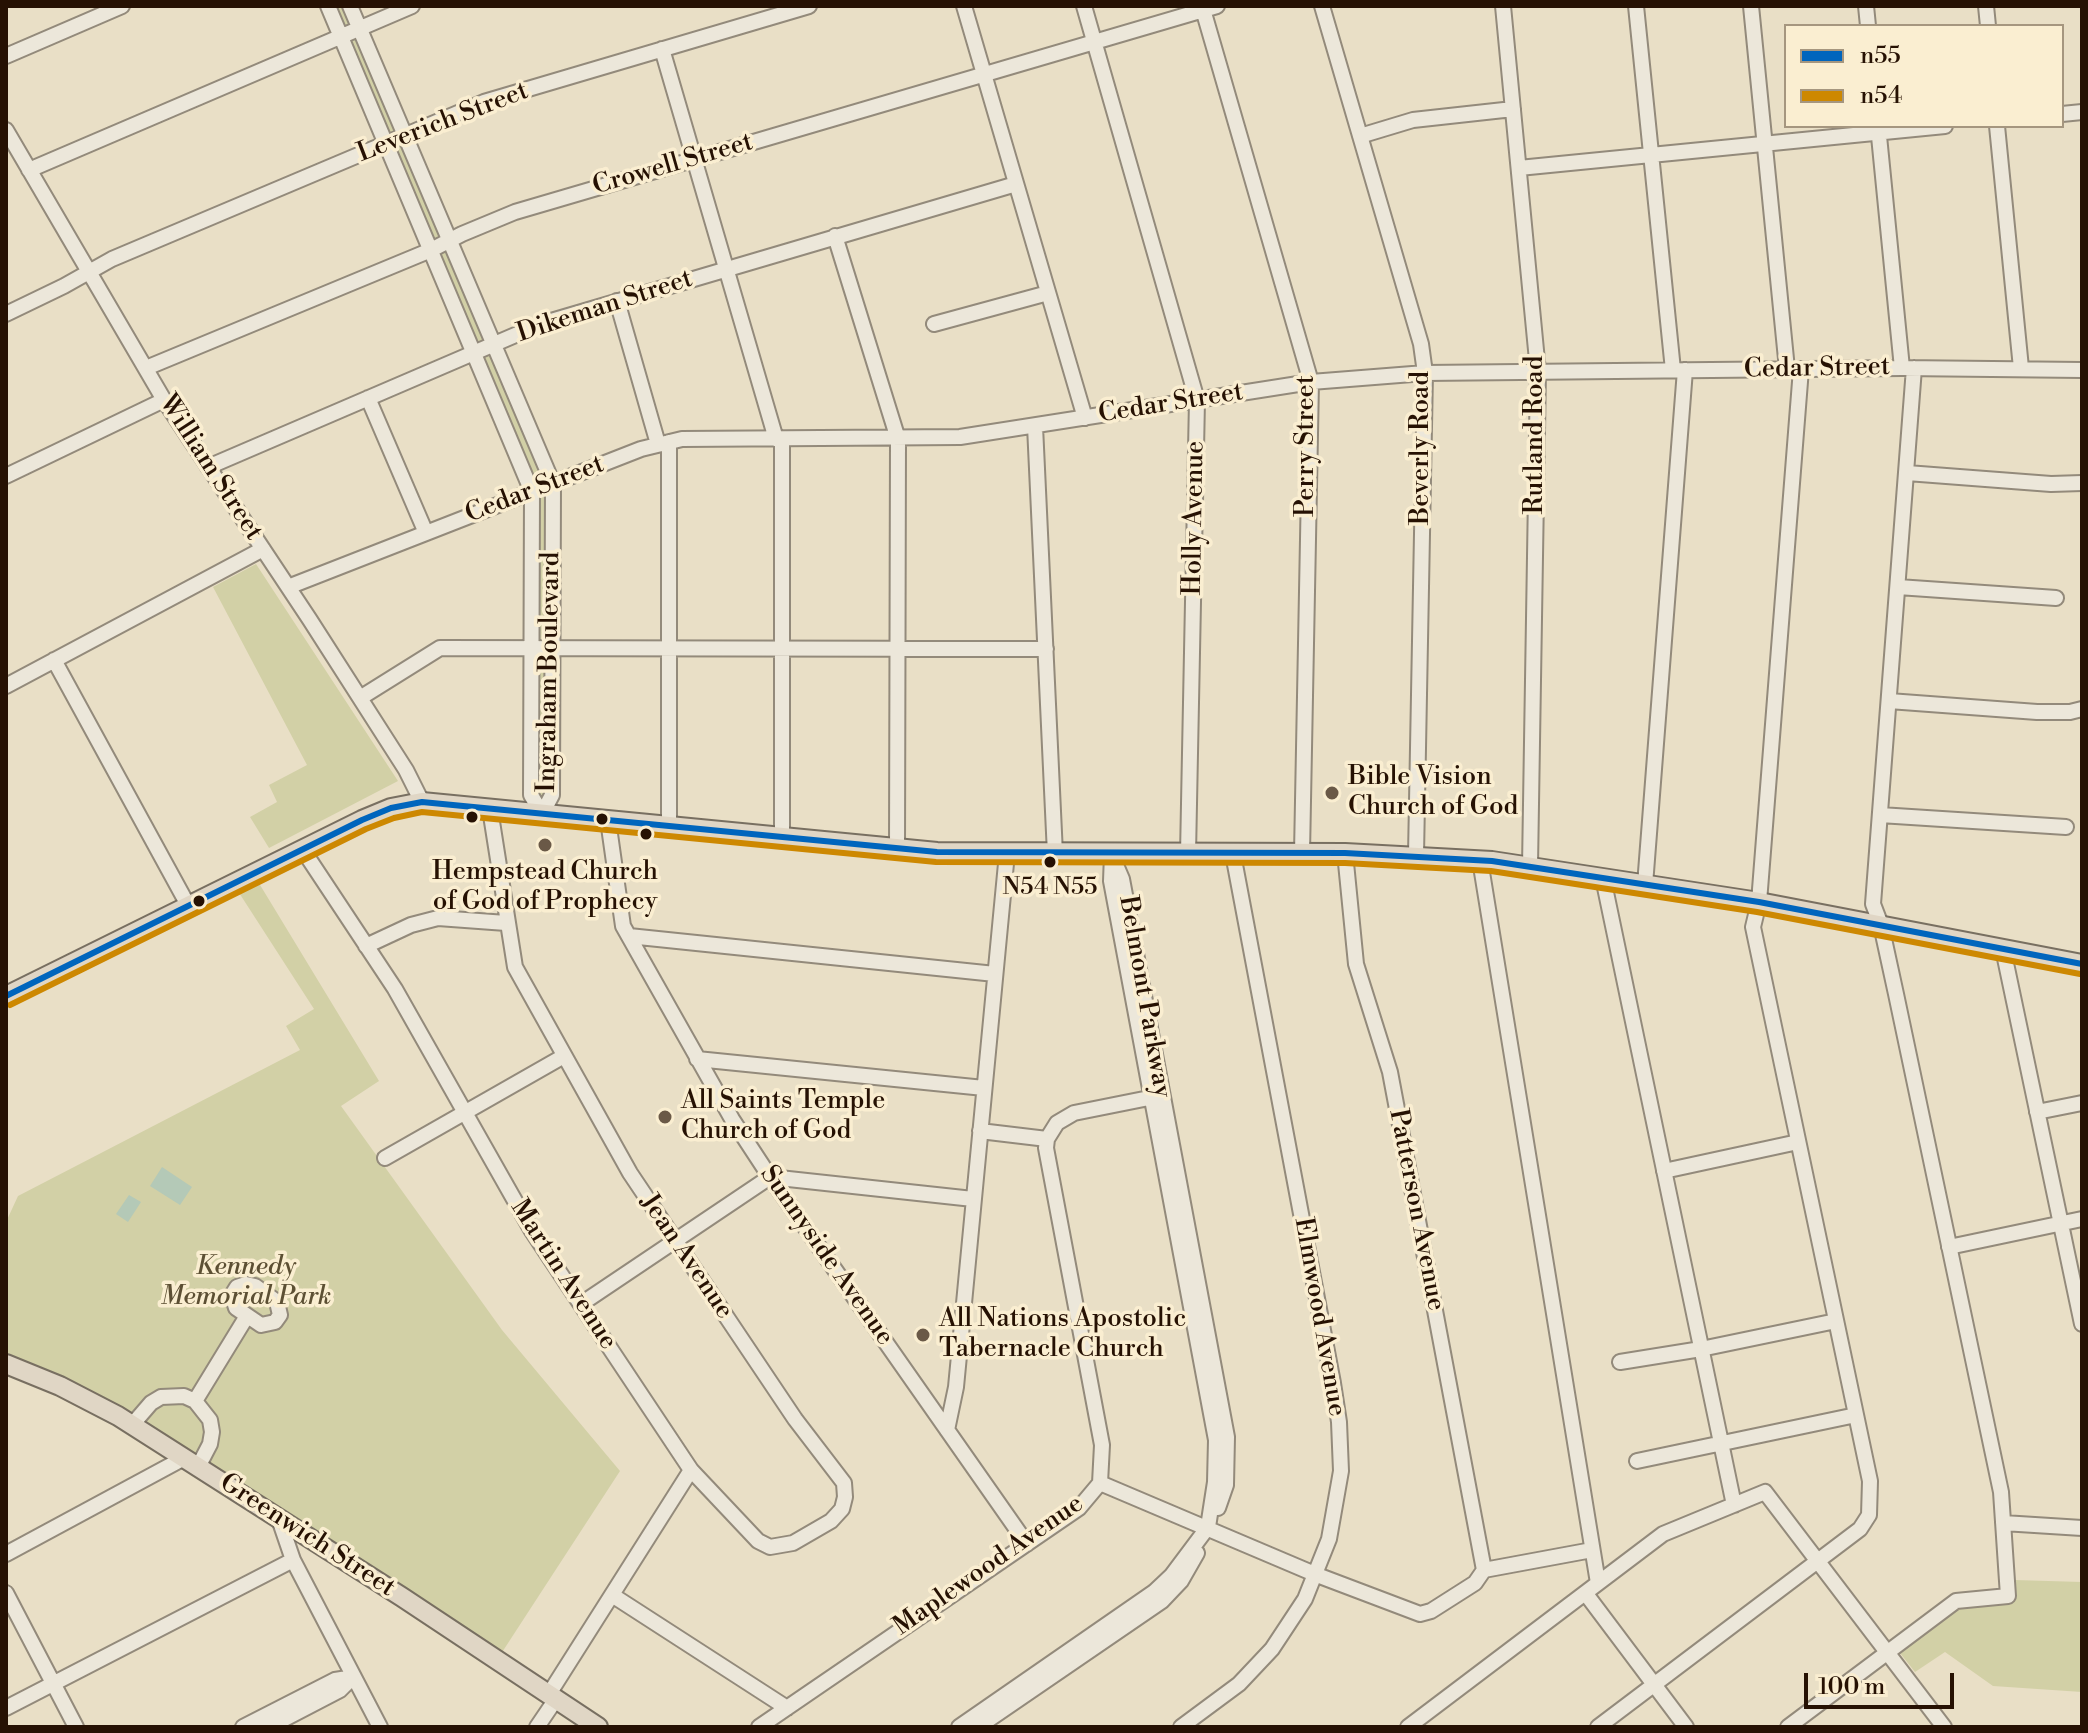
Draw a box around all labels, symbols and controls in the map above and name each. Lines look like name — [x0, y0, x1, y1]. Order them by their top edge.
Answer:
legend — [1784, 24, 2064, 128]
text: n55 — [1860, 41, 1901, 71]
street label: Leverich Street — [353, 76, 533, 170]
text: n54 — [1860, 81, 1902, 111]
street label: Crowell Street — [589, 127, 757, 203]
street label: Dikeman Street — [513, 264, 697, 350]
street label: Cedar Street — [1744, 352, 1890, 386]
street label: Rutland Road — [1520, 355, 1552, 515]
street label: Beverly Road — [1406, 371, 1438, 525]
street label: Perry Street — [1291, 375, 1323, 517]
street label: Cedar Street — [1096, 377, 1246, 431]
street label: William Street — [151, 389, 269, 547]
street label: Holly Avenue — [1178, 440, 1212, 596]
street label: Cedar Street — [461, 449, 609, 531]
street label: Ingraham Boulevard — [532, 551, 568, 793]
place label: Bible Vision Church of God — [1348, 762, 1518, 824]
marker: Bible Vision Church of God — [1323, 784, 1341, 802]
unlabelled marker — [464, 809, 480, 825]
unlabelled marker — [594, 811, 610, 827]
unlabelled marker — [638, 826, 654, 842]
marker: Hempstead Church of God of Prophecy — [536, 836, 554, 854]
marker: N54 N55 — [1042, 854, 1058, 870]
place label: Hempstead Church of God of Prophecy — [432, 857, 658, 918]
place label: N54 N55 — [1002, 874, 1098, 902]
unlabelled marker — [191, 893, 207, 909]
street label: Belmont Parkway — [1111, 894, 1177, 1100]
place label: All Saints Temple Church of God — [681, 1086, 885, 1148]
street label: Patterson Avenue — [1381, 1107, 1451, 1313]
marker: All Saints Temple Church of God — [656, 1108, 674, 1126]
street label: Sunnyside Avenue — [752, 1160, 900, 1352]
street label: Jean Avenue — [633, 1189, 739, 1325]
street label: Martin Avenue — [503, 1194, 623, 1356]
street label: Elmwood Avenue — [1286, 1215, 1352, 1419]
park label: Kennedy Memorial Park — [161, 1252, 331, 1314]
place label: All Nations Apostolic Tabernacle Church — [939, 1304, 1186, 1366]
marker: All Nations Apostolic Tabernacle Church — [914, 1326, 932, 1344]
street label: Greenwich Street — [213, 1468, 401, 1604]
street label: Maplewood Avenue — [888, 1489, 1090, 1643]
scale bar — [1808, 1657, 1958, 1707]
text: 100 m — [1818, 1672, 1885, 1702]

